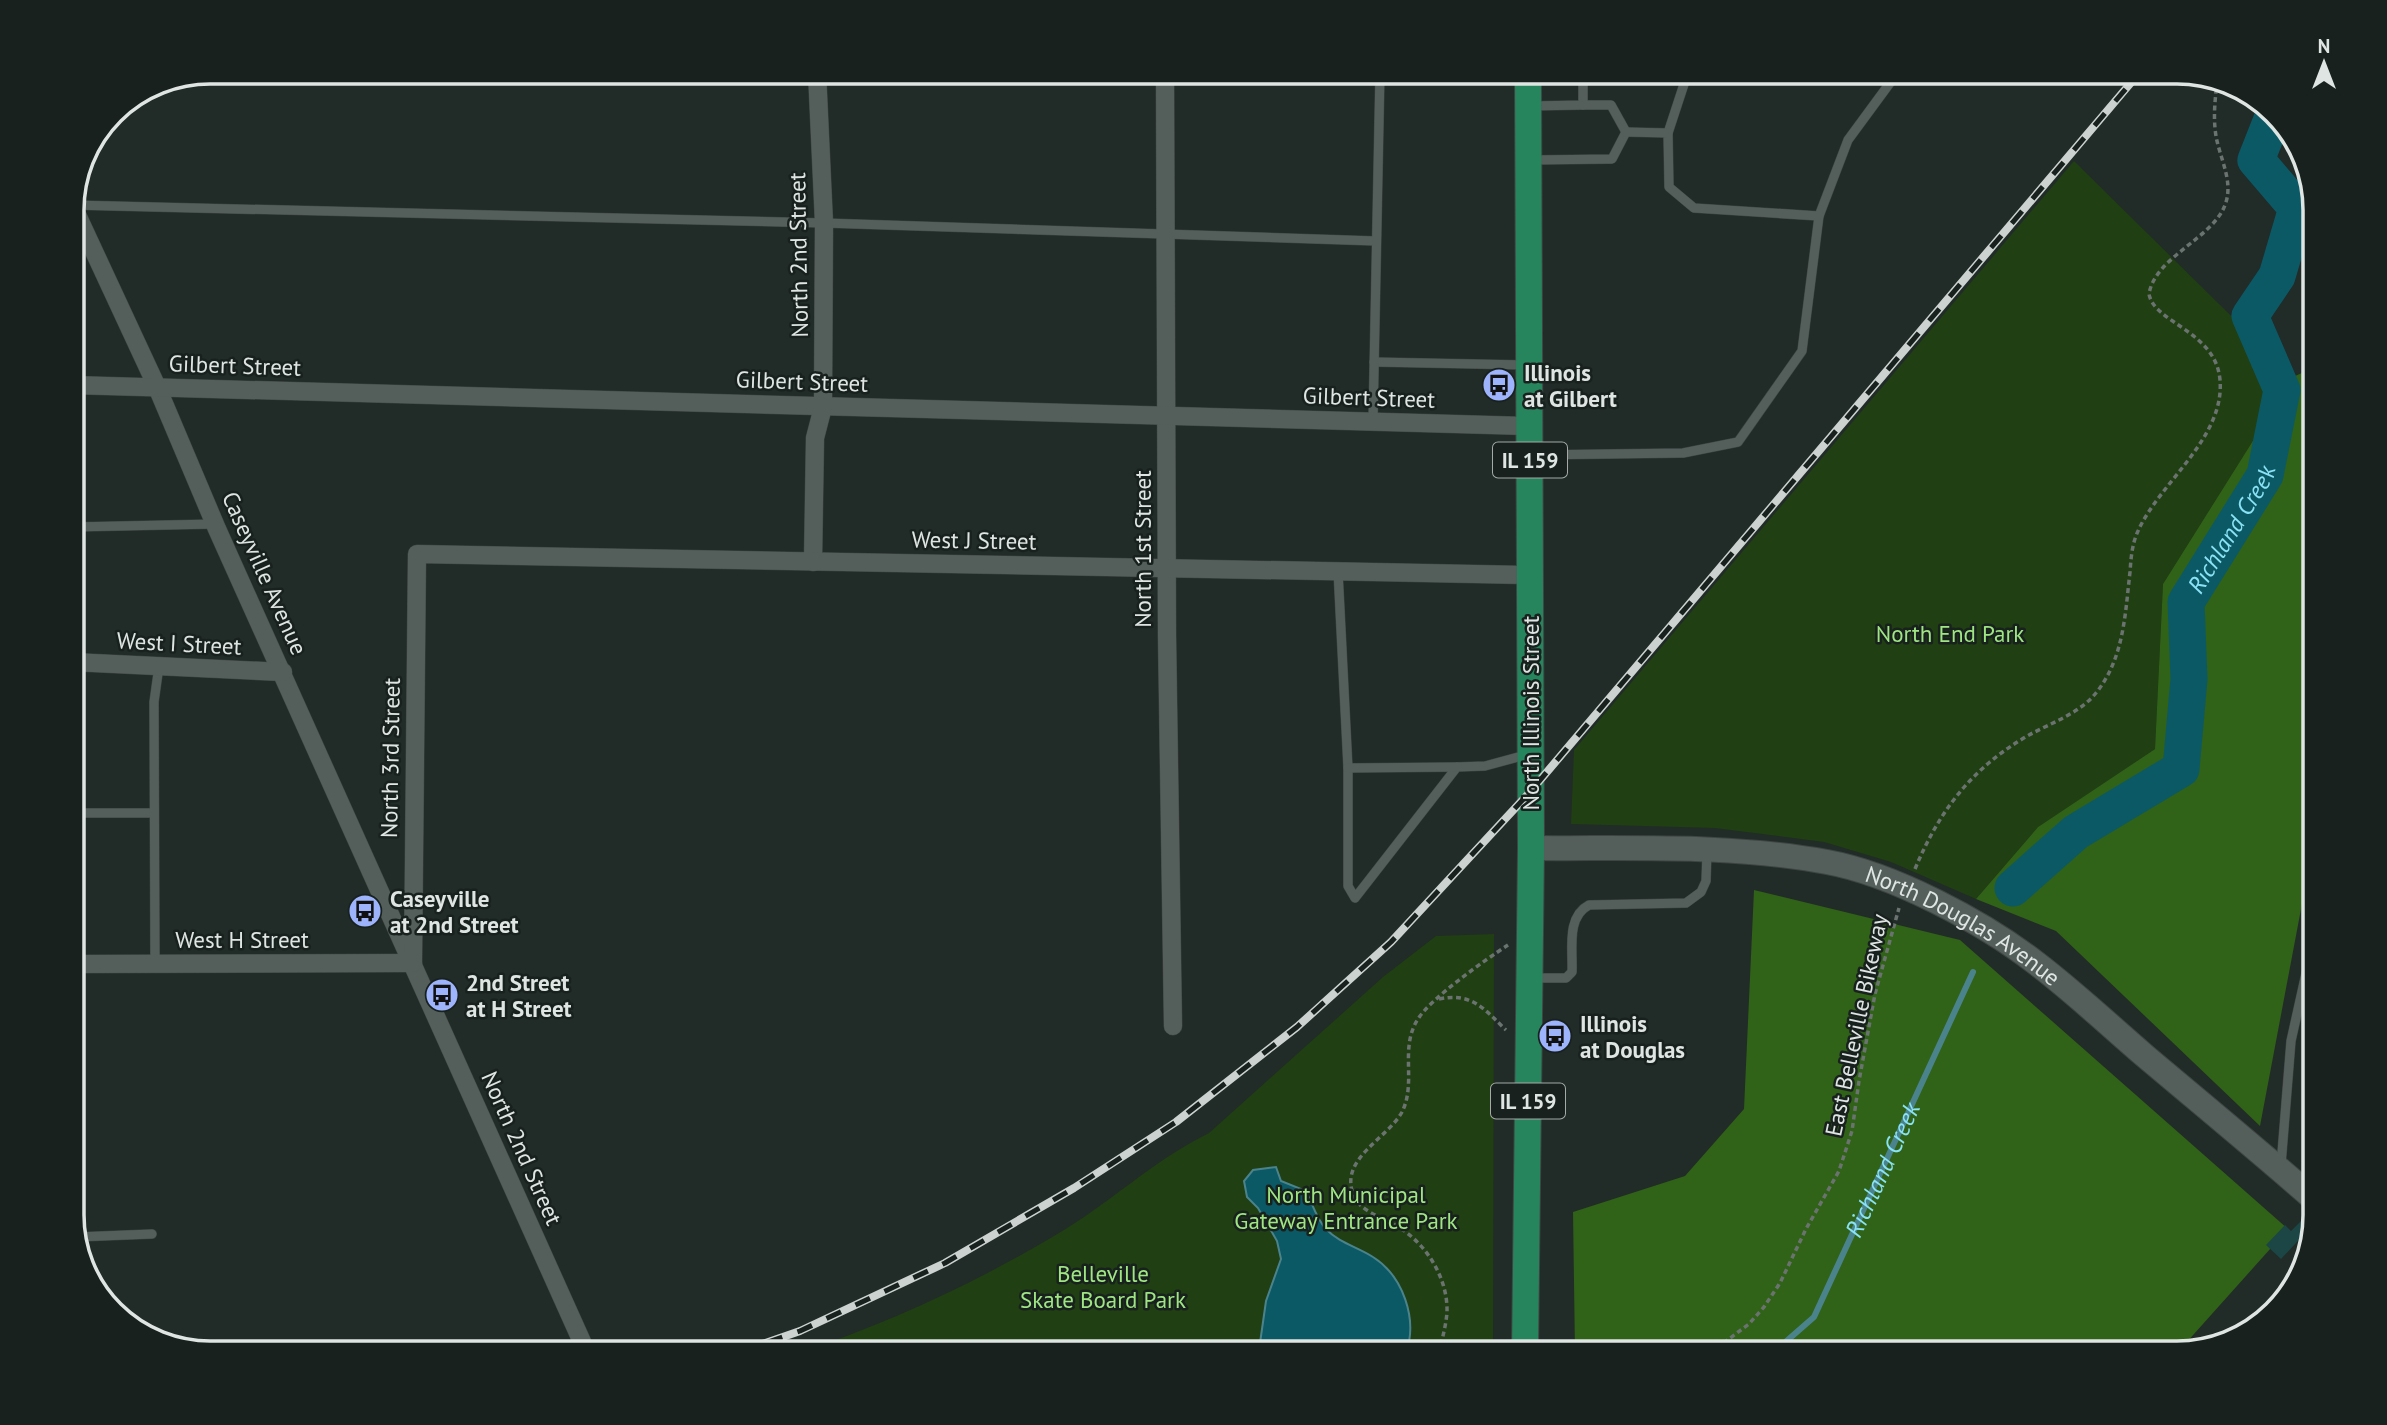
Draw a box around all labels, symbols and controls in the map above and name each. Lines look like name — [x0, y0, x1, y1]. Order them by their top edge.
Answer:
north arrow — [2289, 28, 2359, 98]
text: N — [2318, 34, 2330, 58]
street label: North 2nd Street — [782, 172, 814, 338]
street label: Gilbert Street — [168, 348, 302, 382]
place label: Illinois at Gilbert — [1524, 358, 1617, 413]
street label: Gilbert Street — [735, 364, 869, 398]
bus stop icon: Illinois at Gilbert — [1480, 366, 1518, 404]
street label: Gilbert Street — [1302, 380, 1436, 414]
road number: IL 159 — [1493, 442, 1567, 477]
water label: Richland Creek — [2180, 462, 2282, 599]
street label: North 1st Street — [1128, 470, 1157, 628]
street label: Caseyville Avenue — [216, 487, 314, 659]
street label: West J Street — [911, 524, 1037, 556]
street label: North Illinois Street — [1516, 615, 1545, 810]
park label: North End Park — [1876, 619, 2024, 648]
street label: West I Street — [116, 625, 242, 661]
street label: North 3rd Street — [374, 677, 406, 838]
street label: North Douglas Avenue — [1862, 859, 2067, 991]
place label: Caseyville at 2nd Street — [390, 884, 519, 939]
bus stop icon: Caseyville at 2nd Street — [346, 892, 384, 930]
street label: East Belleville Bikeway — [1818, 911, 1894, 1139]
street label: West H Street — [175, 925, 309, 954]
place label: 2nd Street at H Street — [466, 968, 572, 1023]
bus stop icon: 2nd Street at H Street — [423, 976, 461, 1014]
place label: Illinois at Douglas — [1580, 1009, 1685, 1064]
bus stop icon: Illinois at Douglas — [1536, 1017, 1574, 1055]
street label: North 2nd Street — [475, 1067, 569, 1230]
road number: IL 159 — [1491, 1084, 1565, 1118]
water label: Richland Creek — [1838, 1096, 1927, 1242]
park label: North Municipal Gateway Entrance Park — [1234, 1180, 1458, 1235]
park label: Belleville Skate Board Park — [1020, 1259, 1186, 1314]

